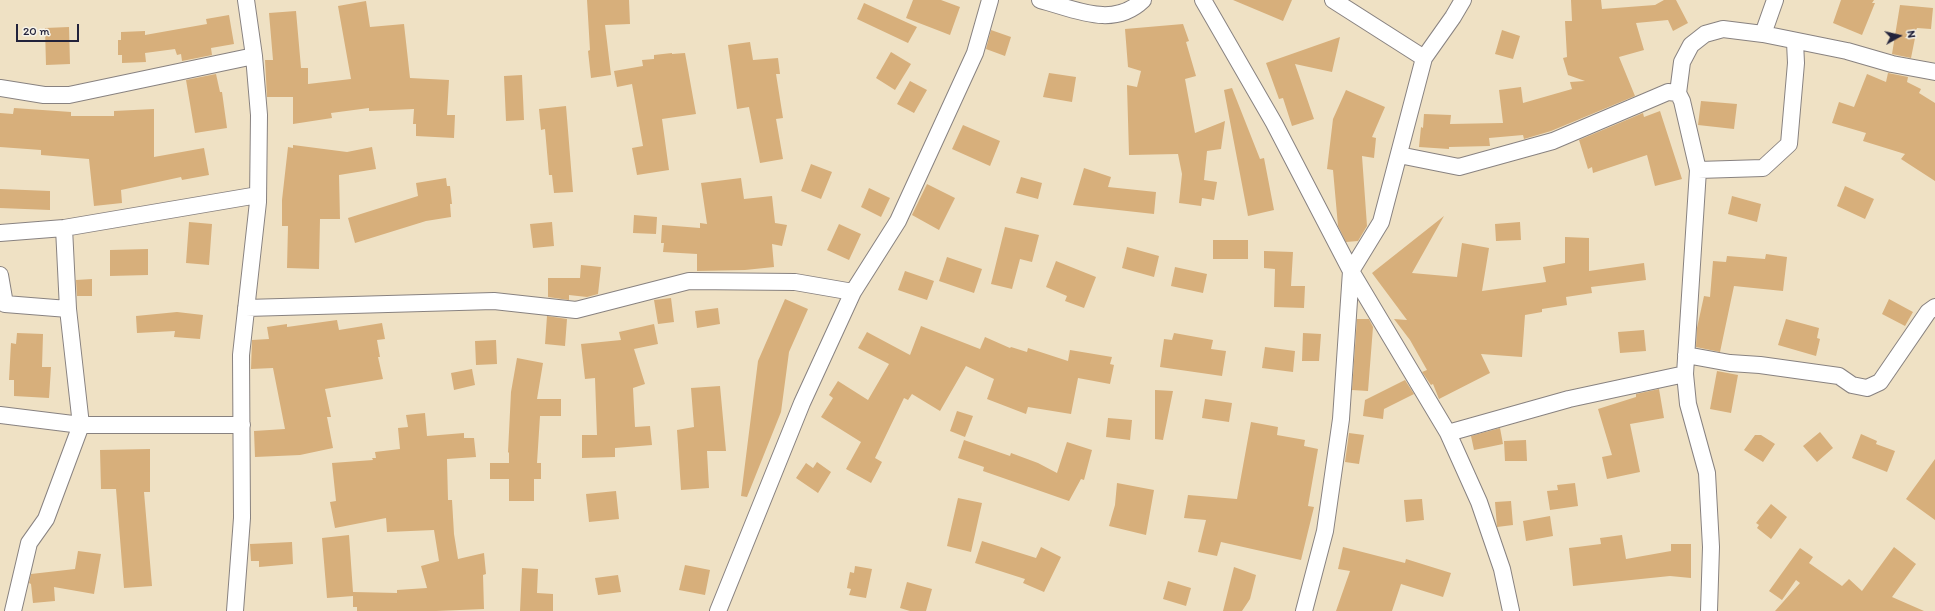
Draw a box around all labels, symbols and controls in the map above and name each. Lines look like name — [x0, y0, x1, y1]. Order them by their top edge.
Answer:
scale bar — [18, 16, 81, 42]
north arrow — [1879, 16, 1919, 56]
text: 20 m — [23, 24, 50, 38]
text: N — [1904, 30, 1918, 39]

